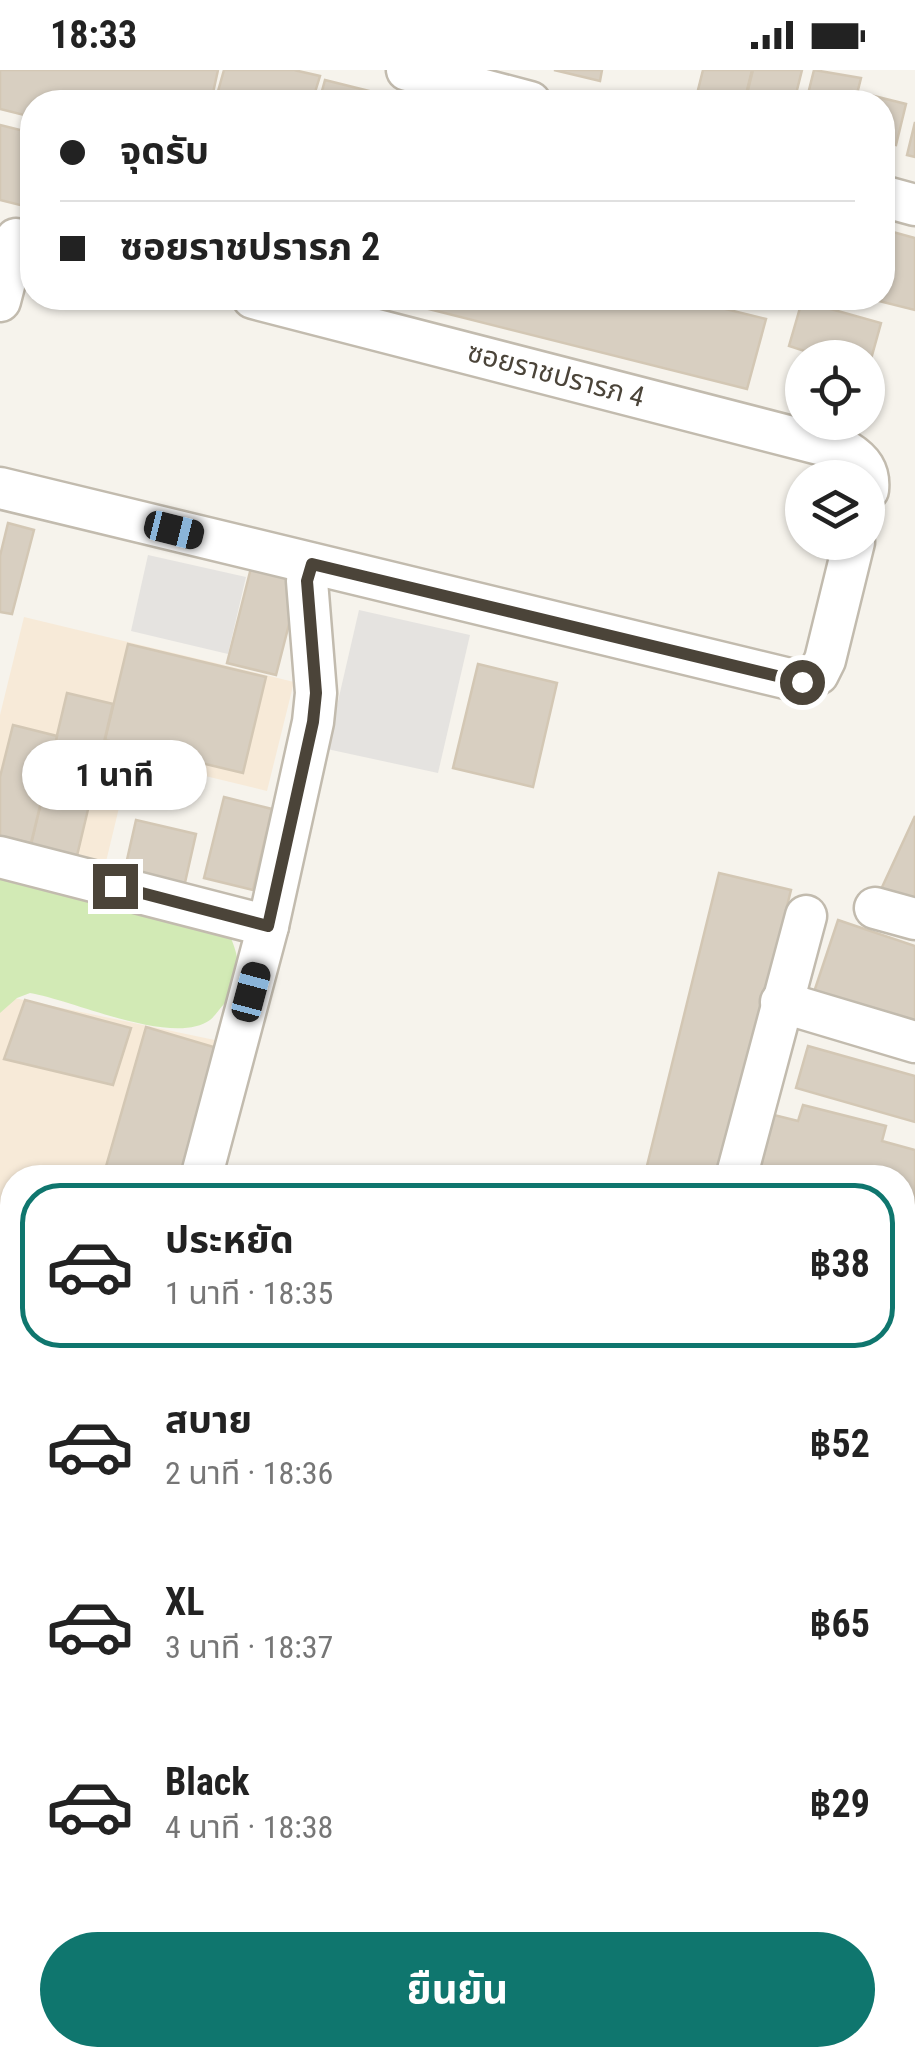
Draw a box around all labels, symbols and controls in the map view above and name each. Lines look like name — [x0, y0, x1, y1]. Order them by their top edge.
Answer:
text: 18:33 — [50, 13, 137, 57]
text: จุดรับ — [120, 129, 209, 173]
text: ซอยราชปรารภ 2 — [120, 225, 380, 269]
street label: ซอยราชปรารภ 4 — [464, 335, 648, 414]
map controls — [785, 340, 885, 560]
button: locate — [785, 340, 885, 440]
button: layers — [785, 460, 885, 560]
car — [141, 508, 207, 552]
route start — [780, 660, 825, 705]
callout: 1 นาที — [22, 741, 208, 811]
text: 1 นาที — [75, 756, 154, 794]
route end — [93, 864, 138, 909]
car — [229, 959, 273, 1025]
text: ประหยัด — [165, 1218, 294, 1262]
icon: car — [45, 1221, 135, 1311]
text: ฿38 — [810, 1242, 870, 1286]
text: 1 นาที · 18:35 — [165, 1274, 333, 1312]
text: สบาย — [165, 1398, 252, 1442]
icon: car — [45, 1401, 135, 1491]
text: ฿52 — [810, 1422, 870, 1466]
text: 2 นาที · 18:36 — [165, 1454, 333, 1492]
text: XL — [165, 1580, 204, 1624]
icon: car — [45, 1581, 135, 1671]
text: ฿65 — [810, 1602, 870, 1646]
text: 3 นาที · 18:37 — [165, 1628, 333, 1666]
text: Black — [165, 1760, 249, 1804]
icon: car — [45, 1761, 135, 1851]
text: ฿29 — [810, 1782, 870, 1826]
text: 4 นาที · 18:38 — [165, 1808, 333, 1846]
button: ยืนยัน — [40, 1932, 875, 2047]

